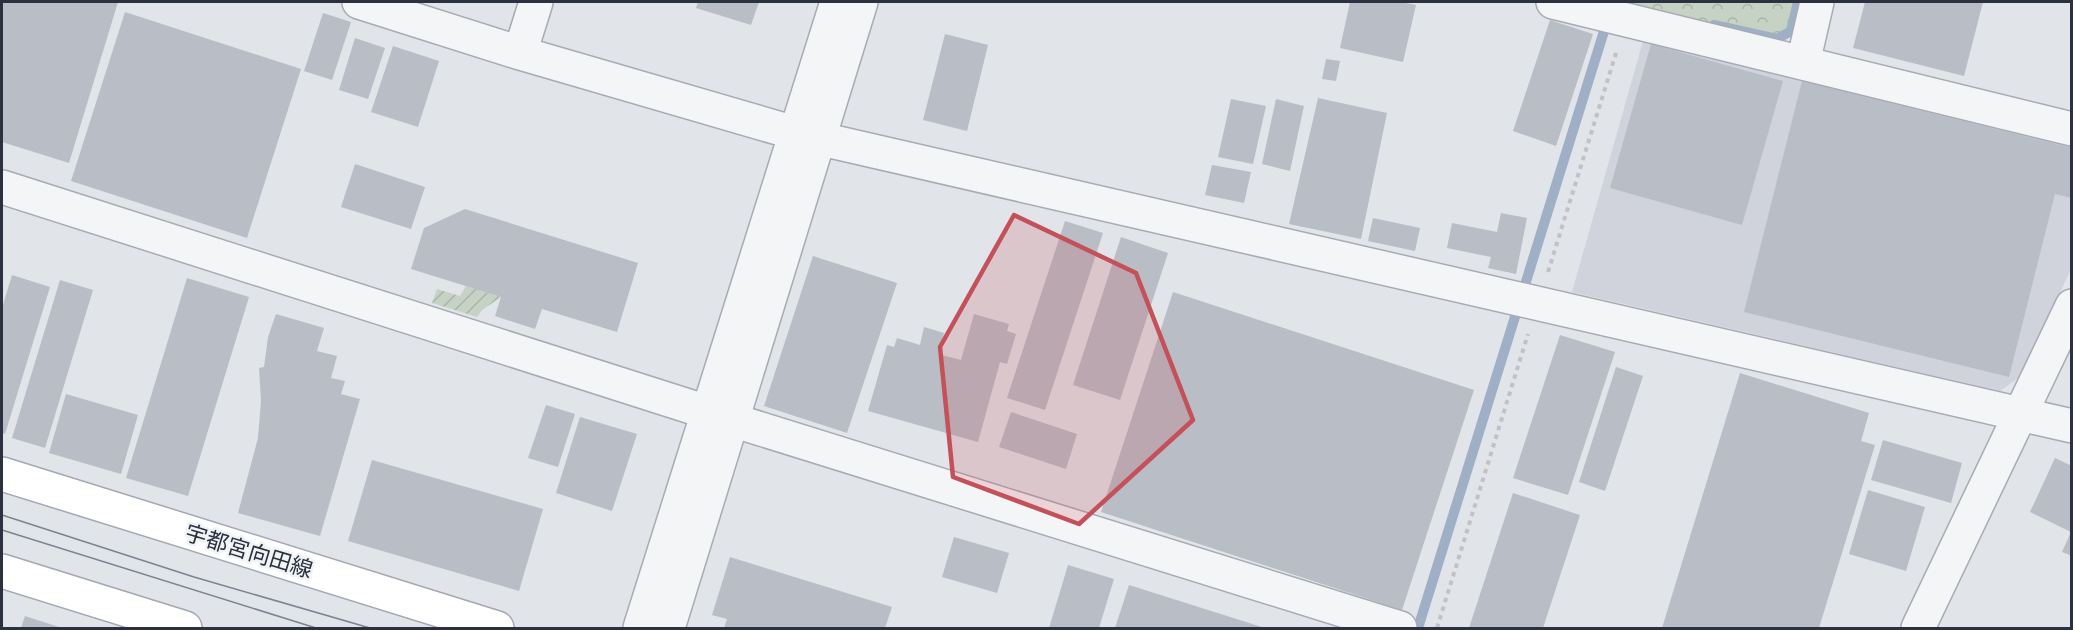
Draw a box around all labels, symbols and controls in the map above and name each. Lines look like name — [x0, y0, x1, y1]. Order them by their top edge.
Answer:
street label: 宇都宮向田線 — [182, 518, 316, 584]

